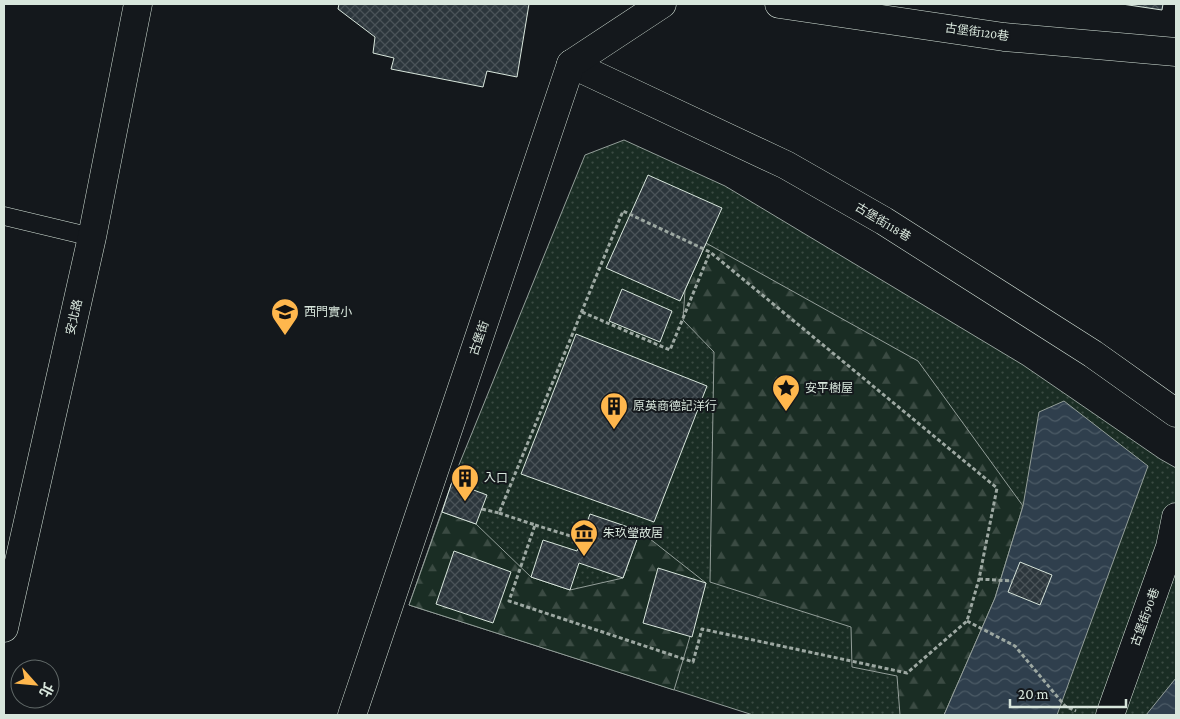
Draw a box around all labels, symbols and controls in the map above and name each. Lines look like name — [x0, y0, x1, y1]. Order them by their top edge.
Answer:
street label: 古堡街120巷 — [944, 21, 1010, 43]
street label: 古堡街118巷 — [853, 200, 913, 244]
school or university icon: 西門實小 — [270, 297, 300, 336]
street label: 安北路 — [63, 298, 85, 336]
place label: 西門實小 — [304, 305, 352, 319]
street label: 古堡街 — [467, 319, 491, 357]
place icon: 安平樹屋 — [771, 373, 801, 412]
place label: 安平樹屋 — [805, 381, 853, 395]
building icon: 原英商德記洋行 — [599, 391, 629, 430]
place label: 原英商德記洋行 — [633, 399, 717, 413]
building icon: 入口 — [450, 463, 480, 502]
place label: 入口 — [484, 471, 508, 485]
museum icon: 朱玖瑩故居 — [569, 518, 599, 557]
place label: 朱玖瑩故居 — [603, 526, 663, 540]
street label: 古堡街90巷 — [1128, 586, 1162, 648]
north arrow — [10, 659, 60, 709]
scale bar — [1010, 676, 1126, 708]
text: 北 — [36, 680, 57, 700]
text: 20 m — [1018, 686, 1049, 702]

